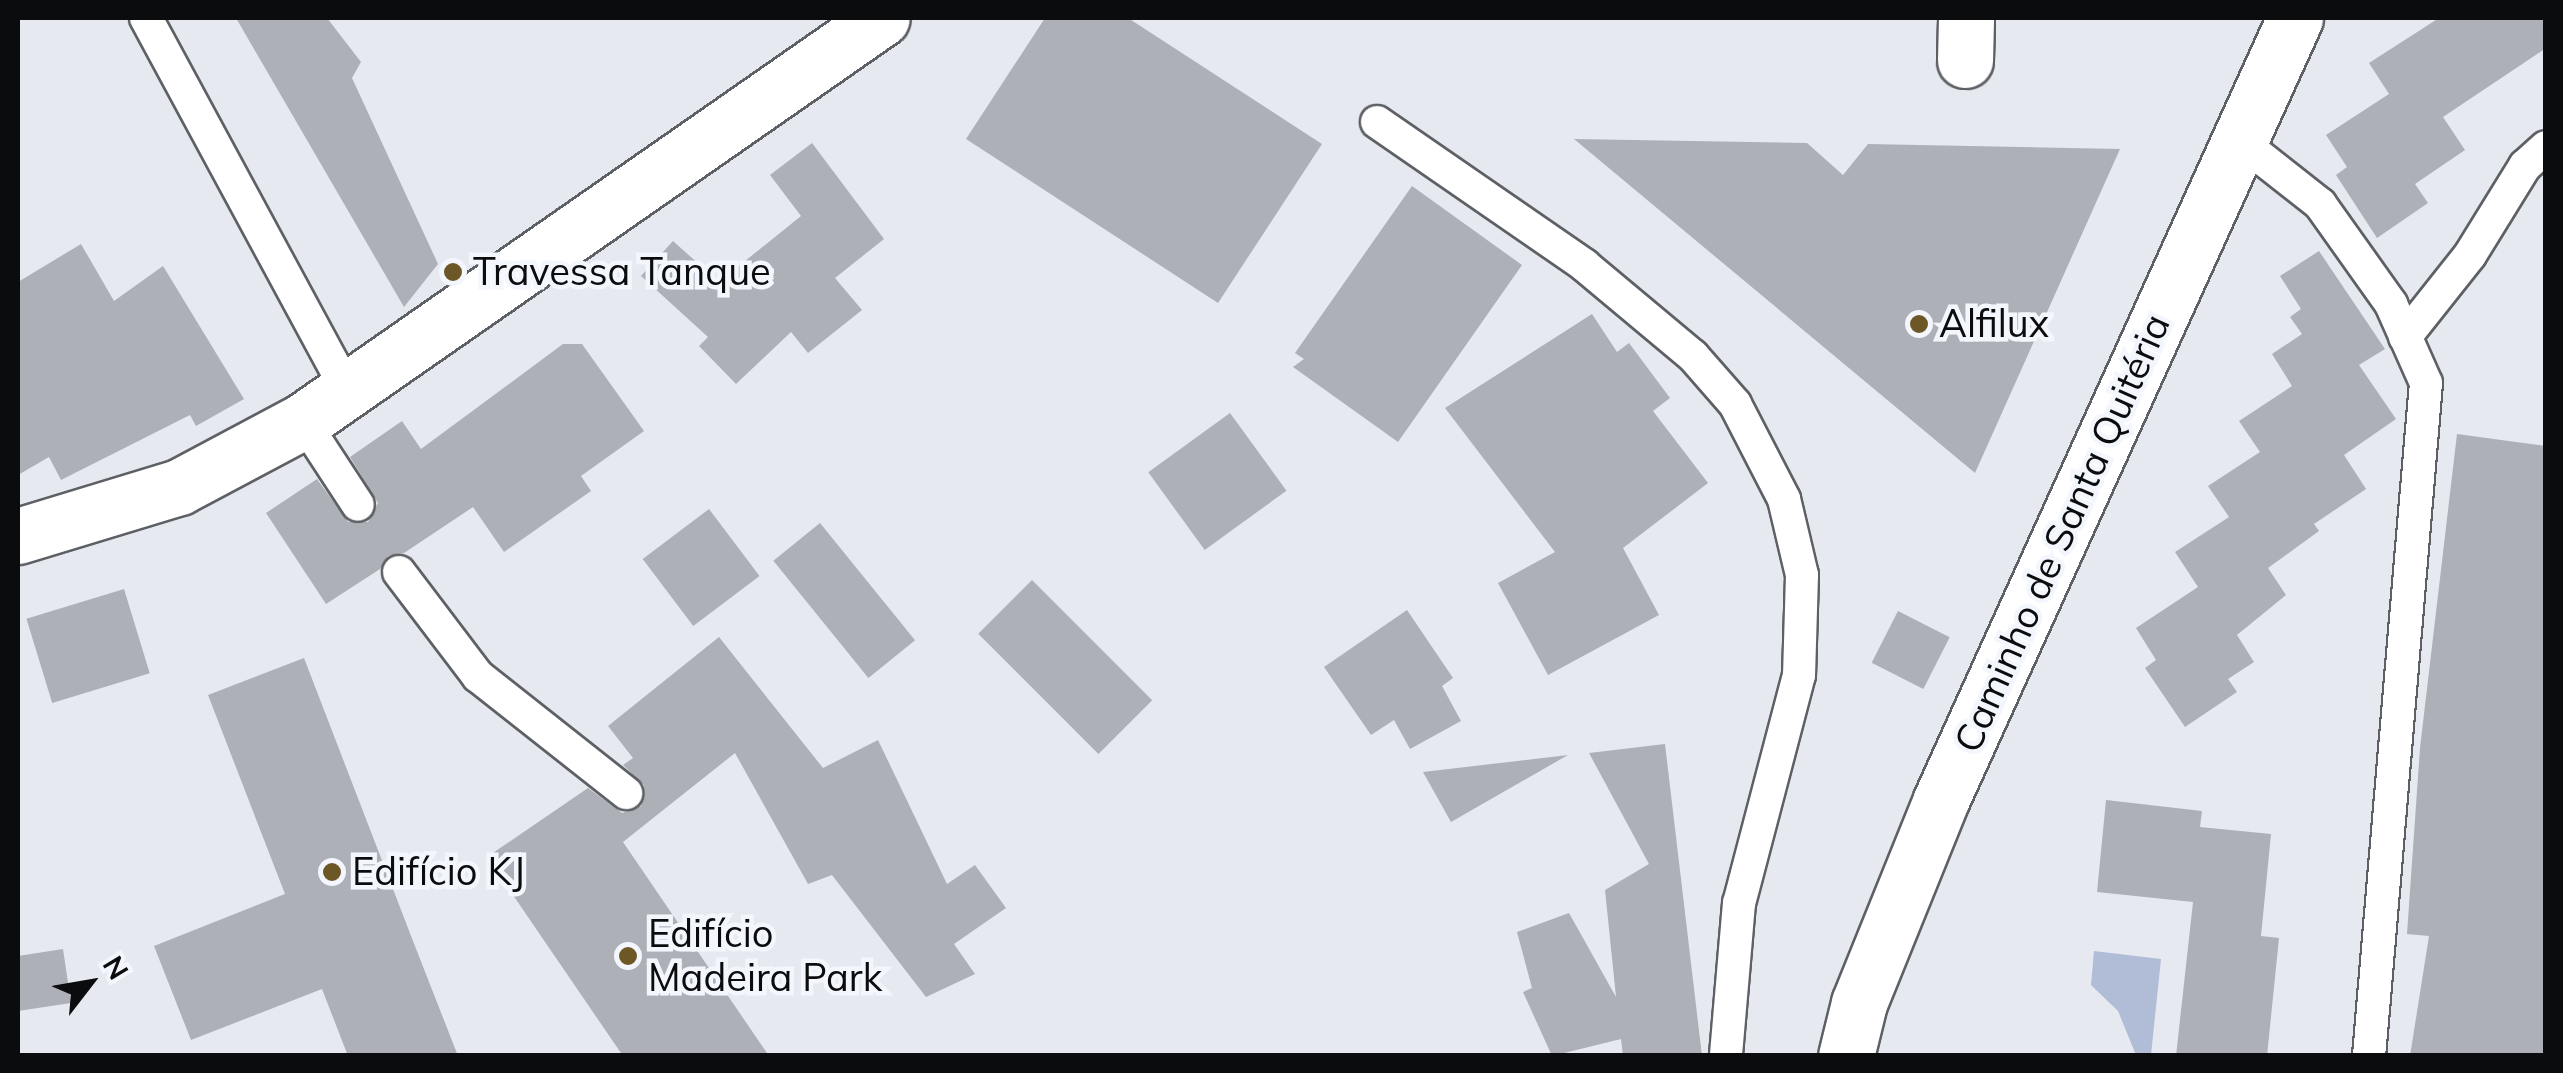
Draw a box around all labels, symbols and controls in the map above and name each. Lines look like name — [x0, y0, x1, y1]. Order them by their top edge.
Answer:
place label: Travessa Tanque — [473, 249, 771, 295]
marker: Travessa Tanque — [442, 261, 464, 283]
place label: Alfilux — [1939, 301, 2049, 347]
street label: Caminho de Santa Quitéria — [1945, 307, 2179, 759]
marker: Alfilux — [1908, 313, 1930, 335]
place label: Edifício KJ — [352, 849, 525, 895]
marker: Edifício KJ — [321, 861, 343, 883]
place label: Edifício Madeira Park — [648, 911, 882, 1001]
north arrow — [40, 933, 140, 1033]
marker: Edifício Madeira Park — [617, 945, 639, 967]
text: N — [96, 949, 137, 985]

